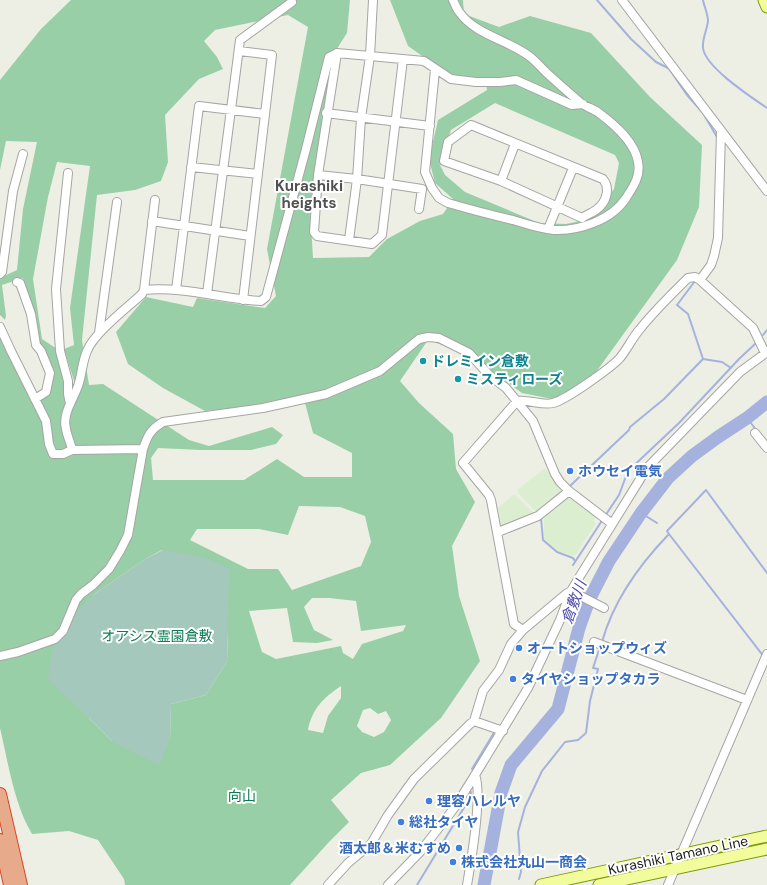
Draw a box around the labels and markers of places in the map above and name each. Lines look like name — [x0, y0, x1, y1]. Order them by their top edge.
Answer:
place label: ドレミイン倉敷 — [431, 352, 529, 370]
marker: ドレミイン倉敷 — [418, 356, 428, 366]
place label: ミスティローズ — [466, 370, 562, 388]
marker: ミスティローズ — [453, 374, 463, 384]
place label: ホウセイ電気 — [578, 462, 662, 480]
marker: ホウセイ電気 — [565, 466, 575, 476]
place label: オートショップウィズ — [527, 639, 667, 657]
marker: オートショップウィズ — [514, 643, 524, 653]
place label: タイヤショップタカラ — [521, 670, 661, 688]
marker: タイヤショップタカラ — [508, 674, 518, 684]
place label: 理容ハレルヤ — [437, 792, 521, 810]
marker: 理容ハレルヤ — [424, 796, 434, 806]
place label: 総社タイヤ — [409, 813, 479, 831]
marker: 総社タイヤ — [396, 817, 406, 827]
place label: 酒太郎＆米むすめ — [339, 839, 451, 857]
marker: 酒太郎＆米むすめ — [454, 843, 464, 853]
place label: 株式会社丸山一商会 — [461, 853, 587, 871]
marker: 株式会社丸山一商会 — [448, 857, 458, 867]

